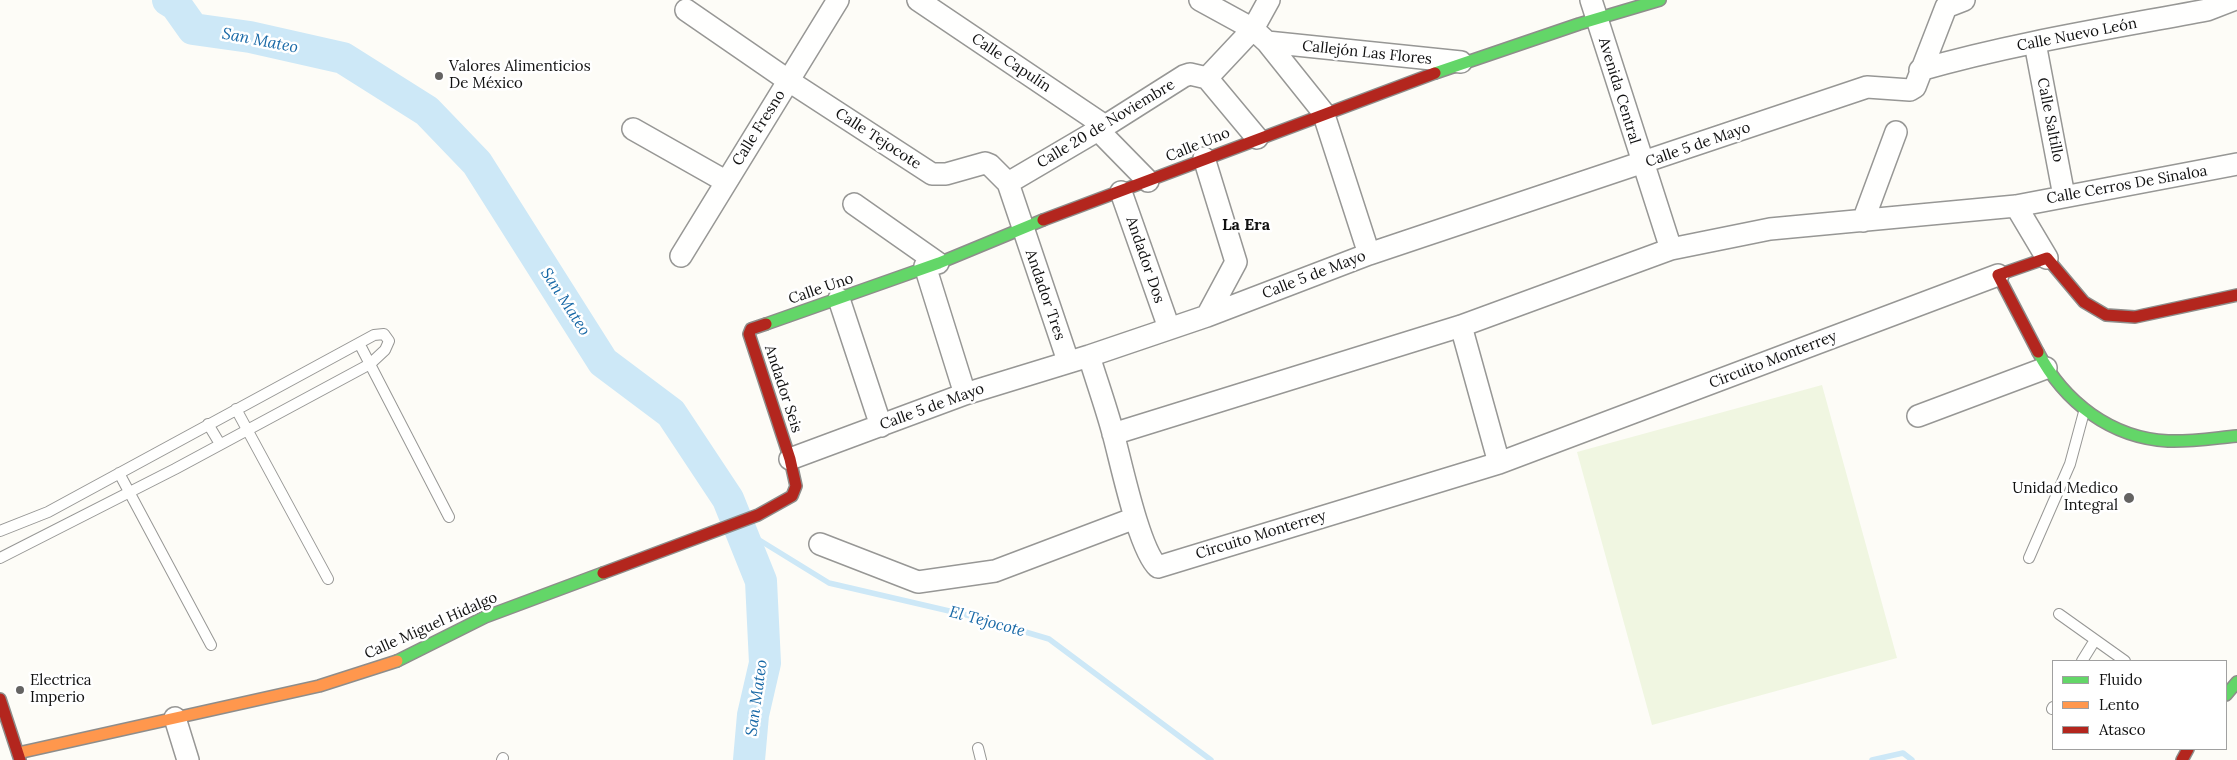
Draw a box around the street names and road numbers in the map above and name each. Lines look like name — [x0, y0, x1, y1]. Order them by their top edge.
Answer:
street label: Calle Nuevo León — [2016, 15, 2138, 55]
street label: Calle Capulín — [968, 30, 1054, 96]
street label: Avenida Central — [1594, 36, 1644, 146]
street label: Callejón Las Flores — [1301, 37, 1433, 69]
street label: Calle 20 de Noviembre — [1034, 76, 1178, 172]
street label: Calle Saltillo — [2033, 76, 2067, 164]
street label: Calle Fresno — [729, 87, 789, 169]
street label: Calle Tejocote — [832, 105, 924, 173]
street label: Calle 5 de Mayo — [1643, 119, 1753, 171]
street label: Calle Uno — [1163, 124, 1233, 166]
street label: Calle Cerros De Sinaloa — [2045, 162, 2209, 208]
street label: Andador Dos — [1122, 214, 1168, 306]
street label: Calle 5 de Mayo — [1260, 247, 1368, 303]
street label: Andador Tres — [1021, 248, 1069, 342]
street label: Calle Uno — [786, 269, 856, 309]
street label: Circuito Monterrey — [1707, 327, 1839, 393]
street label: Andador Seis — [760, 343, 806, 435]
street label: Calle 5 de Mayo — [877, 380, 987, 434]
street label: Circuito Monterrey — [1194, 507, 1328, 563]
street label: Calle Miguel Hidalgo — [362, 589, 500, 663]

